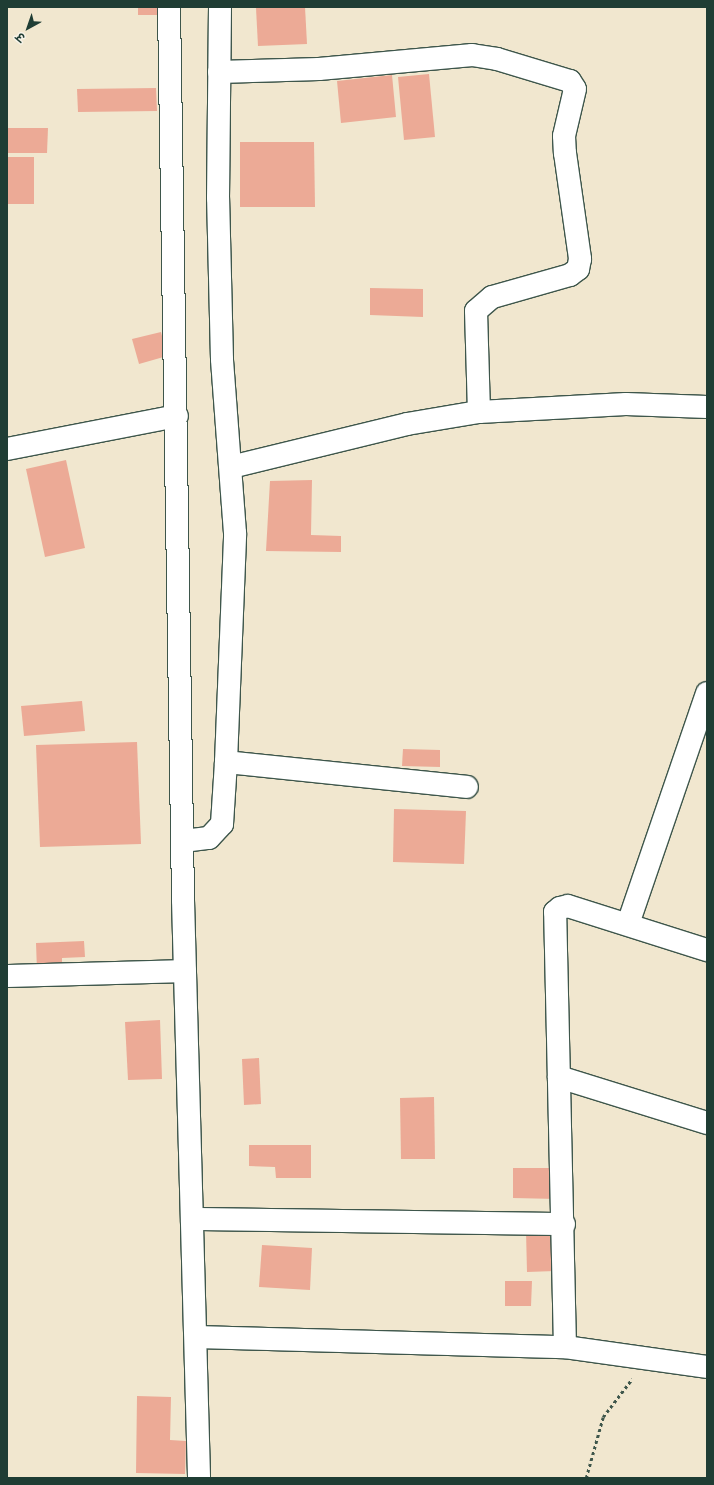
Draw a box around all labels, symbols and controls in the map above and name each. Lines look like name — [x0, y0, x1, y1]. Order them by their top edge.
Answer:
north arrow — [8, 8, 48, 48]
text: उ — [13, 29, 28, 45]

